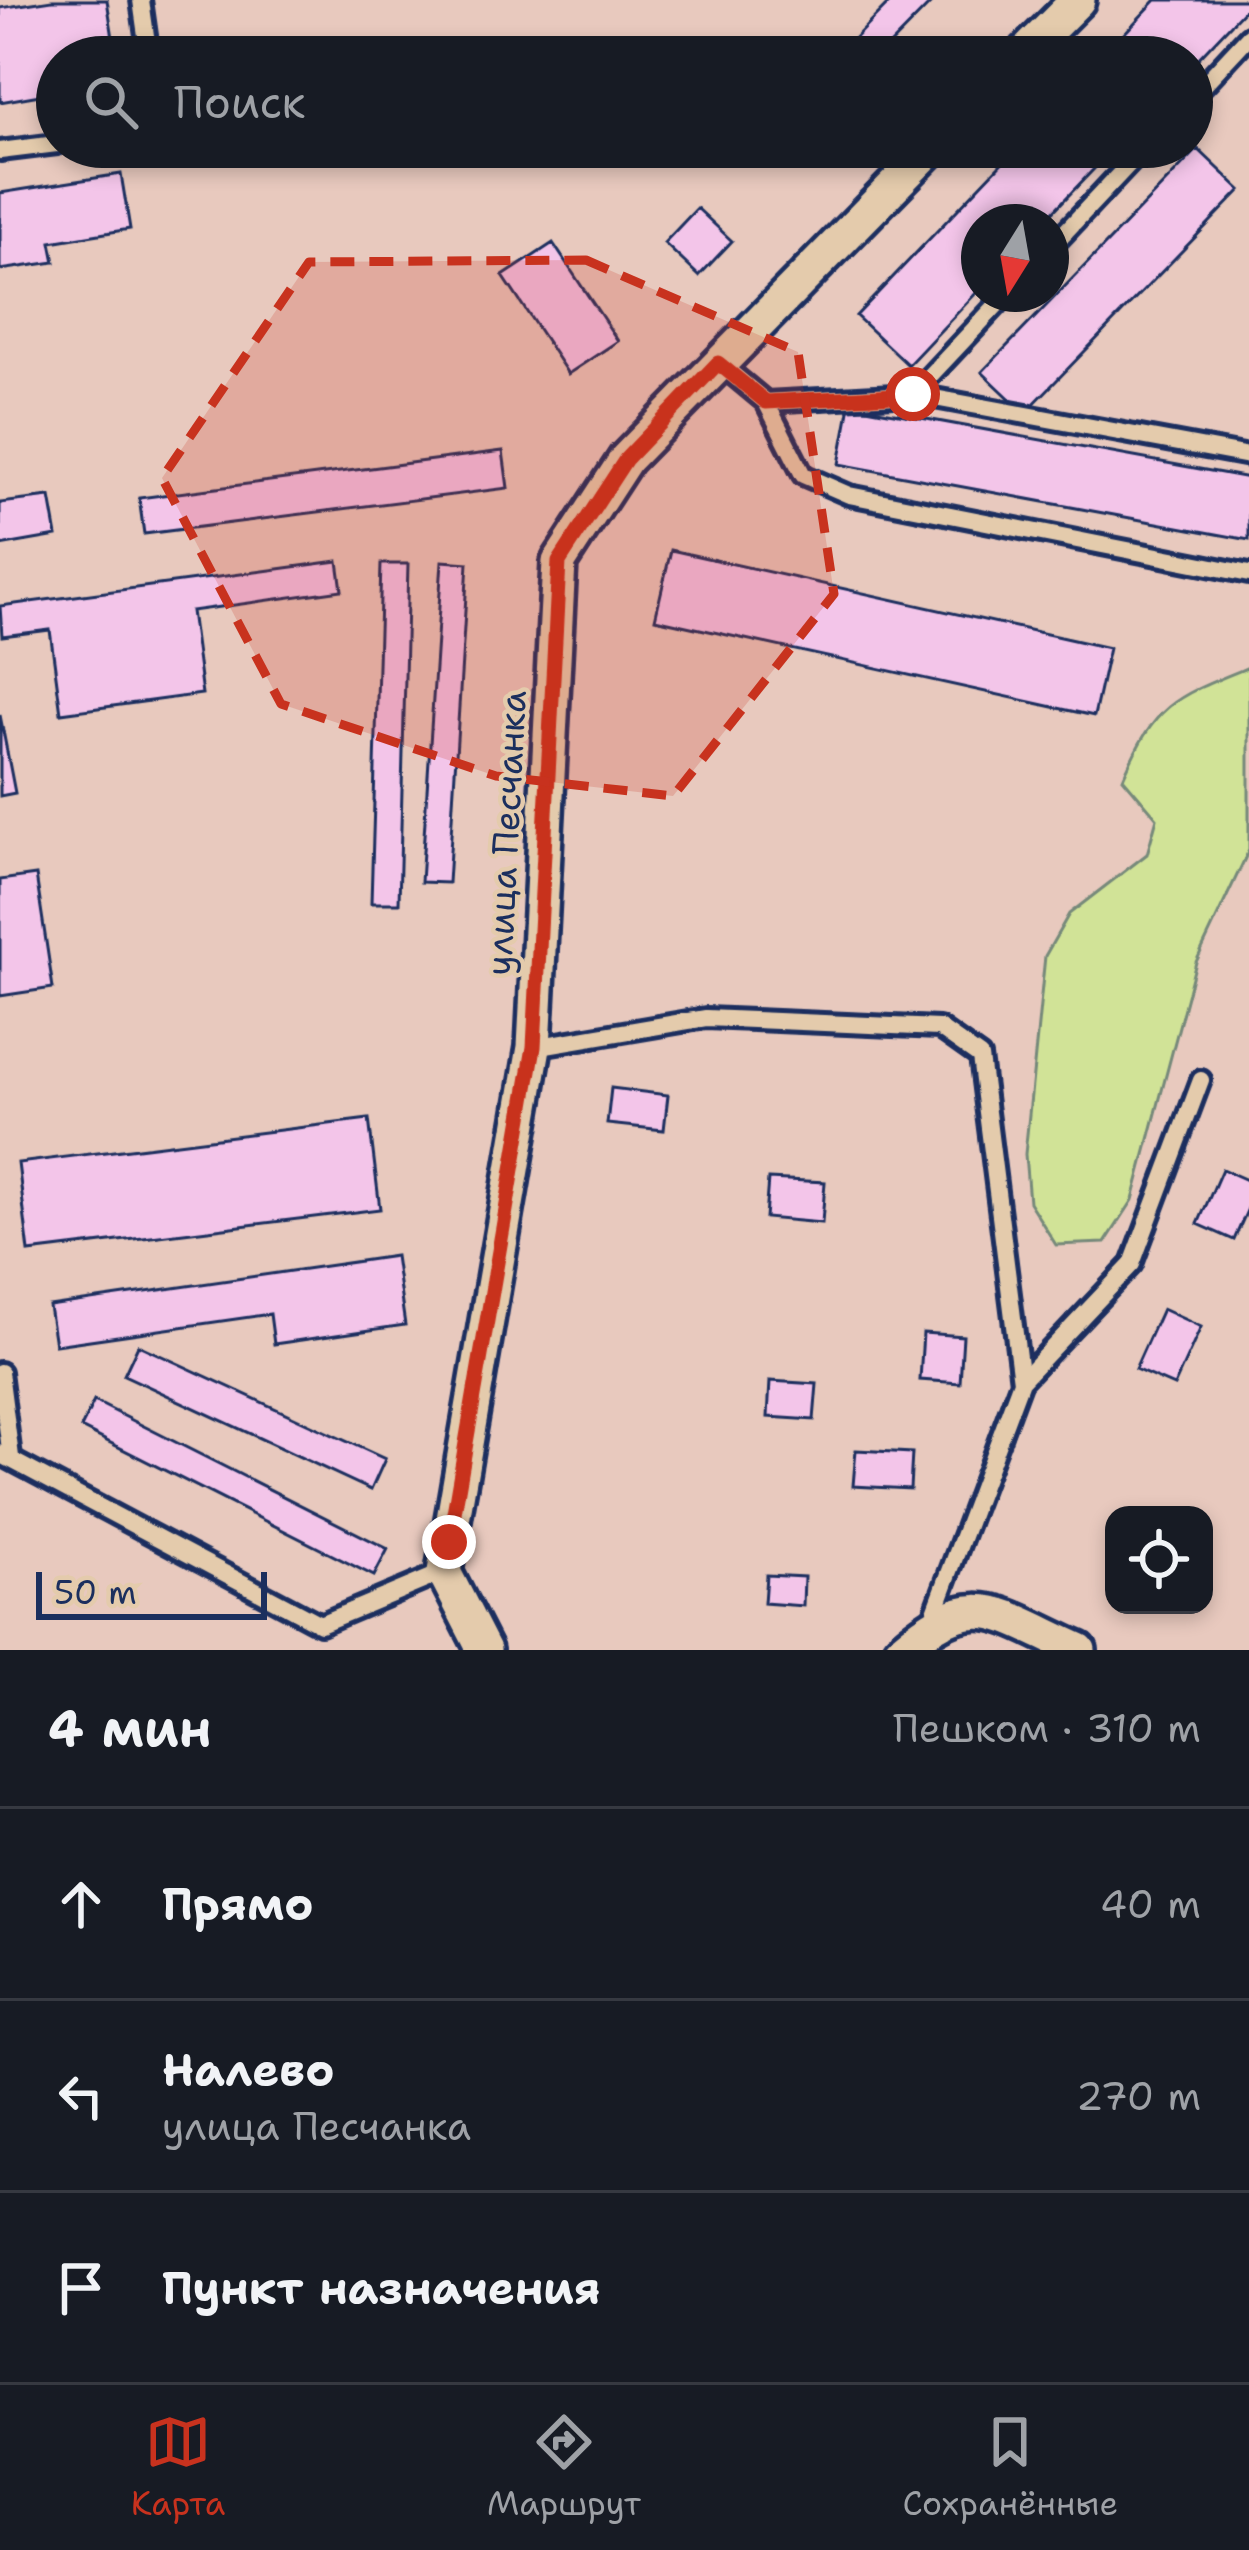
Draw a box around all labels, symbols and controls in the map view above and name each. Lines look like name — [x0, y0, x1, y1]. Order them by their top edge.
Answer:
search box — [36, 36, 1213, 168]
icon: search — [78, 69, 144, 135]
text: Поиск — [174, 72, 305, 132]
north arrow — [961, 204, 1069, 312]
route start — [886, 367, 940, 421]
street label: улица Песчанка — [474, 689, 538, 977]
map controls — [1105, 1506, 1213, 1614]
button: locate — [1105, 1506, 1213, 1614]
route end — [422, 1515, 476, 1569]
scale bar — [36, 1566, 267, 1619]
text: 50 m — [54, 1570, 137, 1615]
text: 4 мин — [48, 1694, 212, 1762]
text: Пешком · 310 m — [893, 1702, 1201, 1754]
icon: ahead — [48, 1871, 114, 1937]
text: Прямо — [162, 1874, 313, 1934]
text: 40 m — [1100, 1878, 1201, 1930]
text: Налево — [162, 2040, 335, 2100]
icon: left — [48, 2063, 114, 2129]
text: 270 m — [1076, 2070, 1201, 2122]
text: улица Песчанка — [162, 2100, 471, 2152]
icon: arrive — [48, 2255, 114, 2321]
text: Пункт назначения — [162, 2258, 601, 2318]
tab: Карта — [131, 2409, 225, 2526]
tab: Маршрут — [487, 2409, 641, 2526]
tab: Сохранённые — [903, 2409, 1118, 2526]

